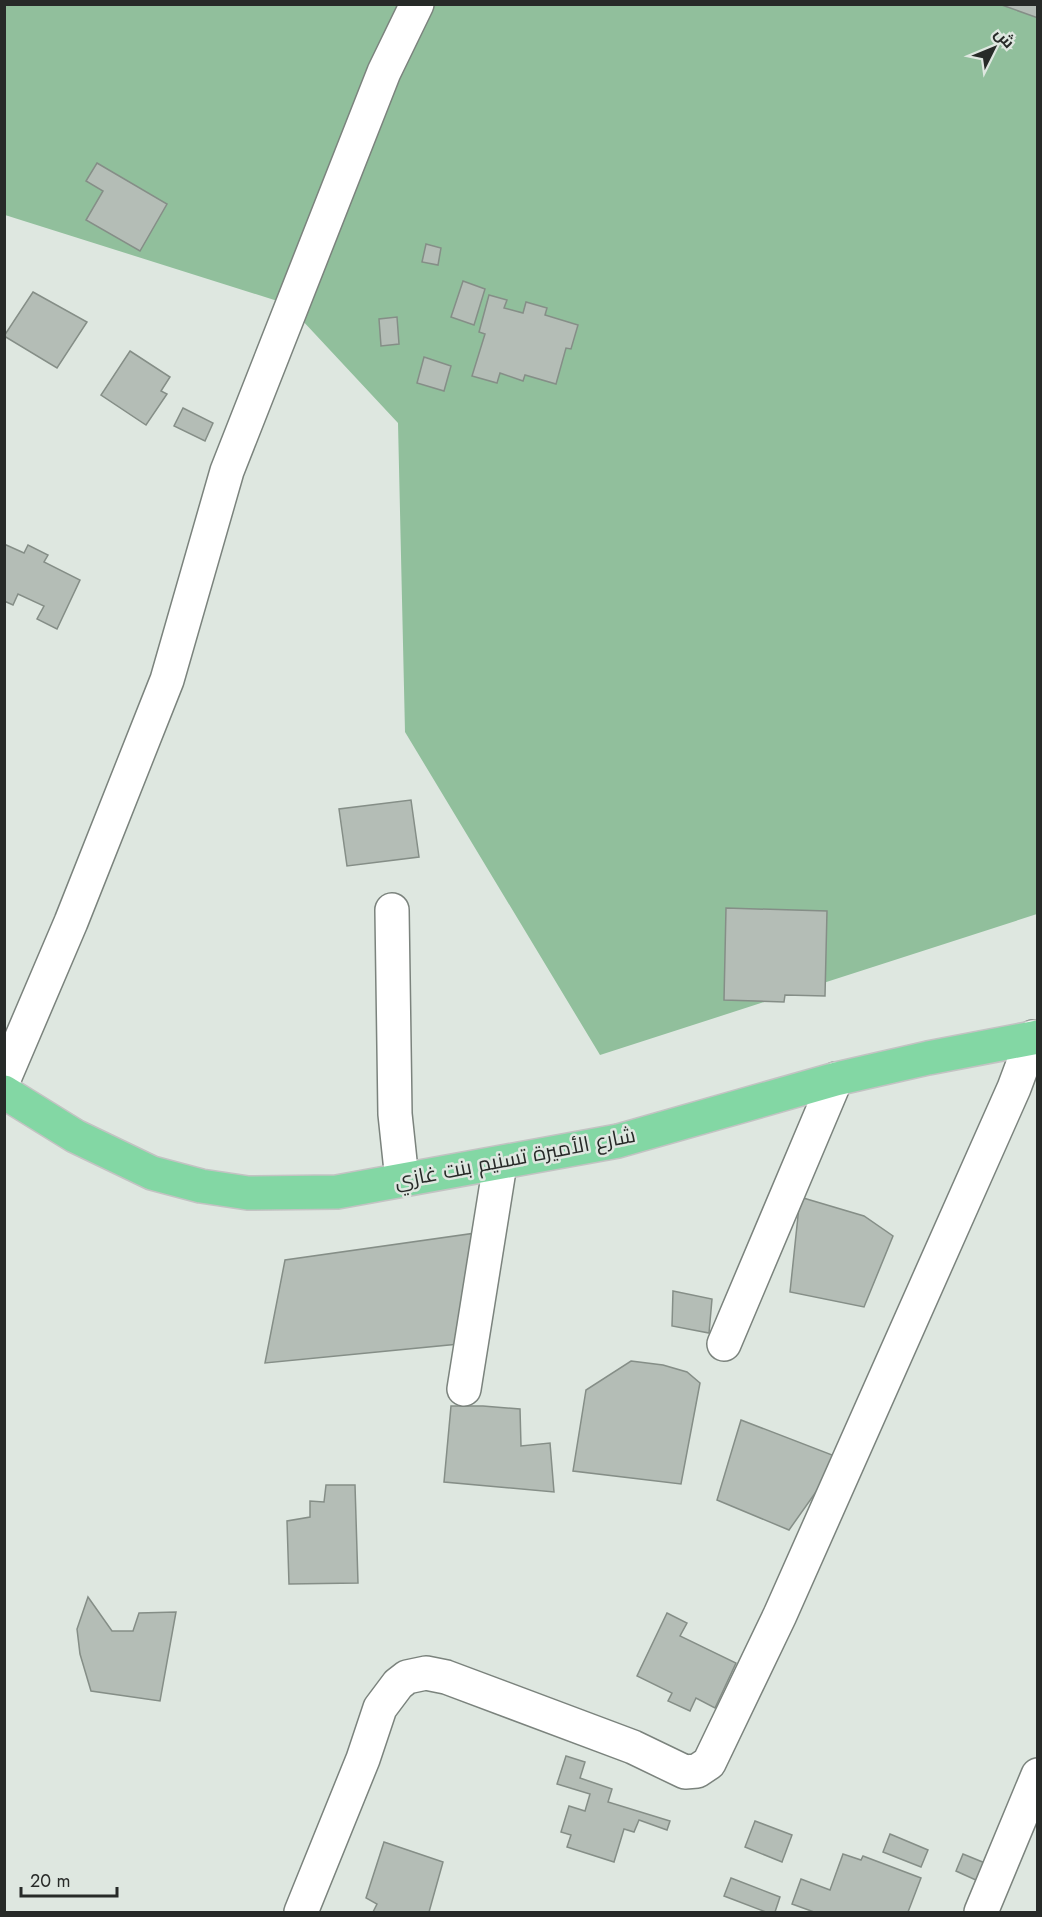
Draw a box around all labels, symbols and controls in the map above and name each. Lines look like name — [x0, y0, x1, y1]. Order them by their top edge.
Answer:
north arrow — [964, 18, 1024, 78]
text: ش — [989, 23, 1020, 53]
street label: شارع الأميرة تسنيم بنت غازي — [392, 1120, 638, 1197]
scale bar — [21, 1860, 117, 1898]
text: 20 m — [30, 1868, 70, 1894]

